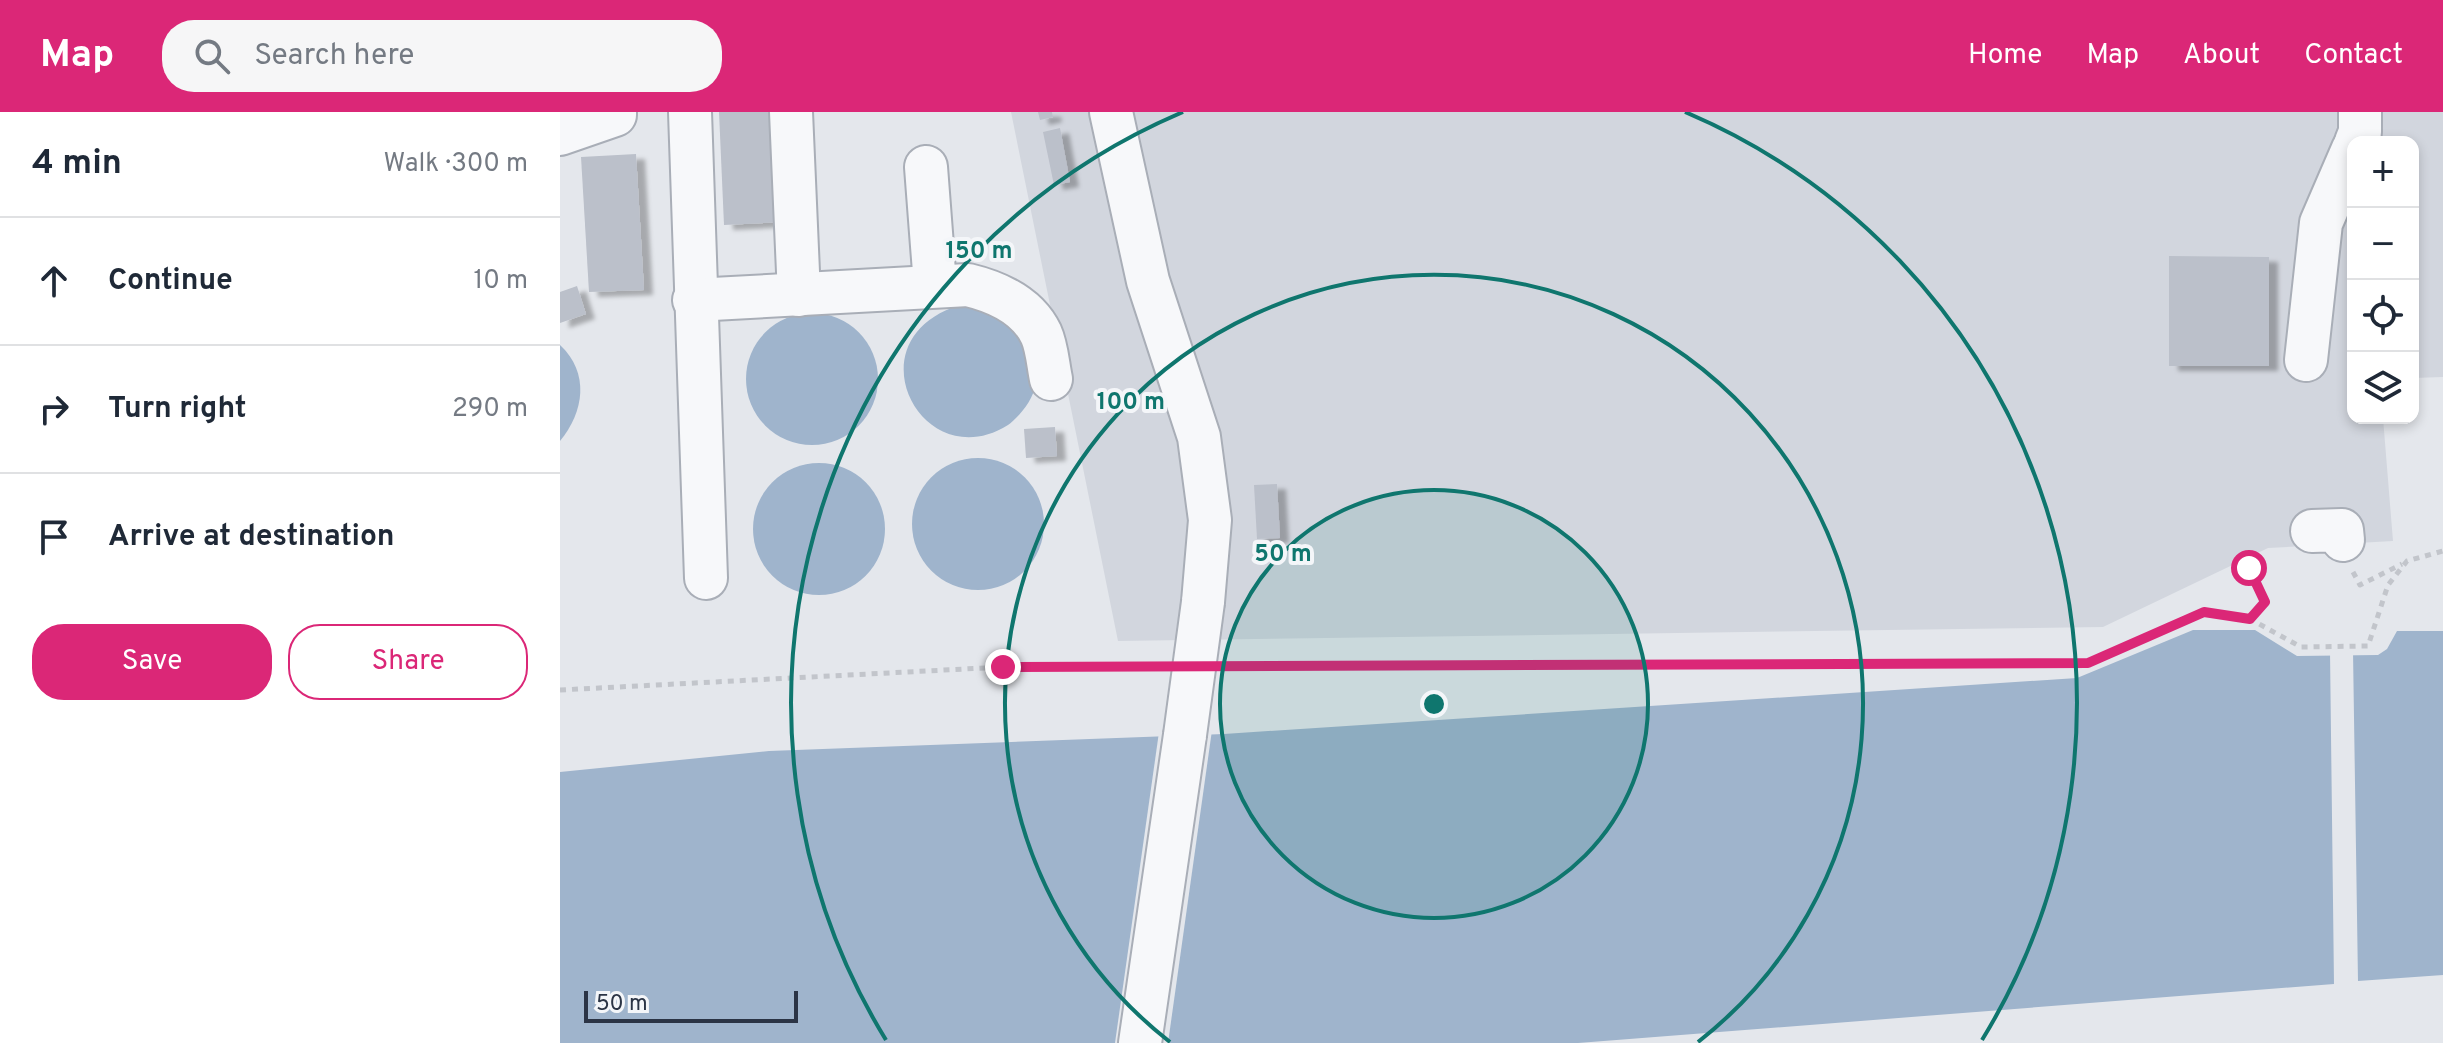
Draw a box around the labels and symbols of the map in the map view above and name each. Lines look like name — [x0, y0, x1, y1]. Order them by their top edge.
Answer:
text: 150 m — [945, 237, 1013, 267]
text: 100 m — [1097, 388, 1165, 418]
text: 50 m — [1254, 540, 1312, 570]
route start — [2231, 550, 2267, 586]
route end — [985, 649, 1021, 685]
centre of rings — [1420, 690, 1448, 718]
scale bar — [584, 987, 798, 1023]

